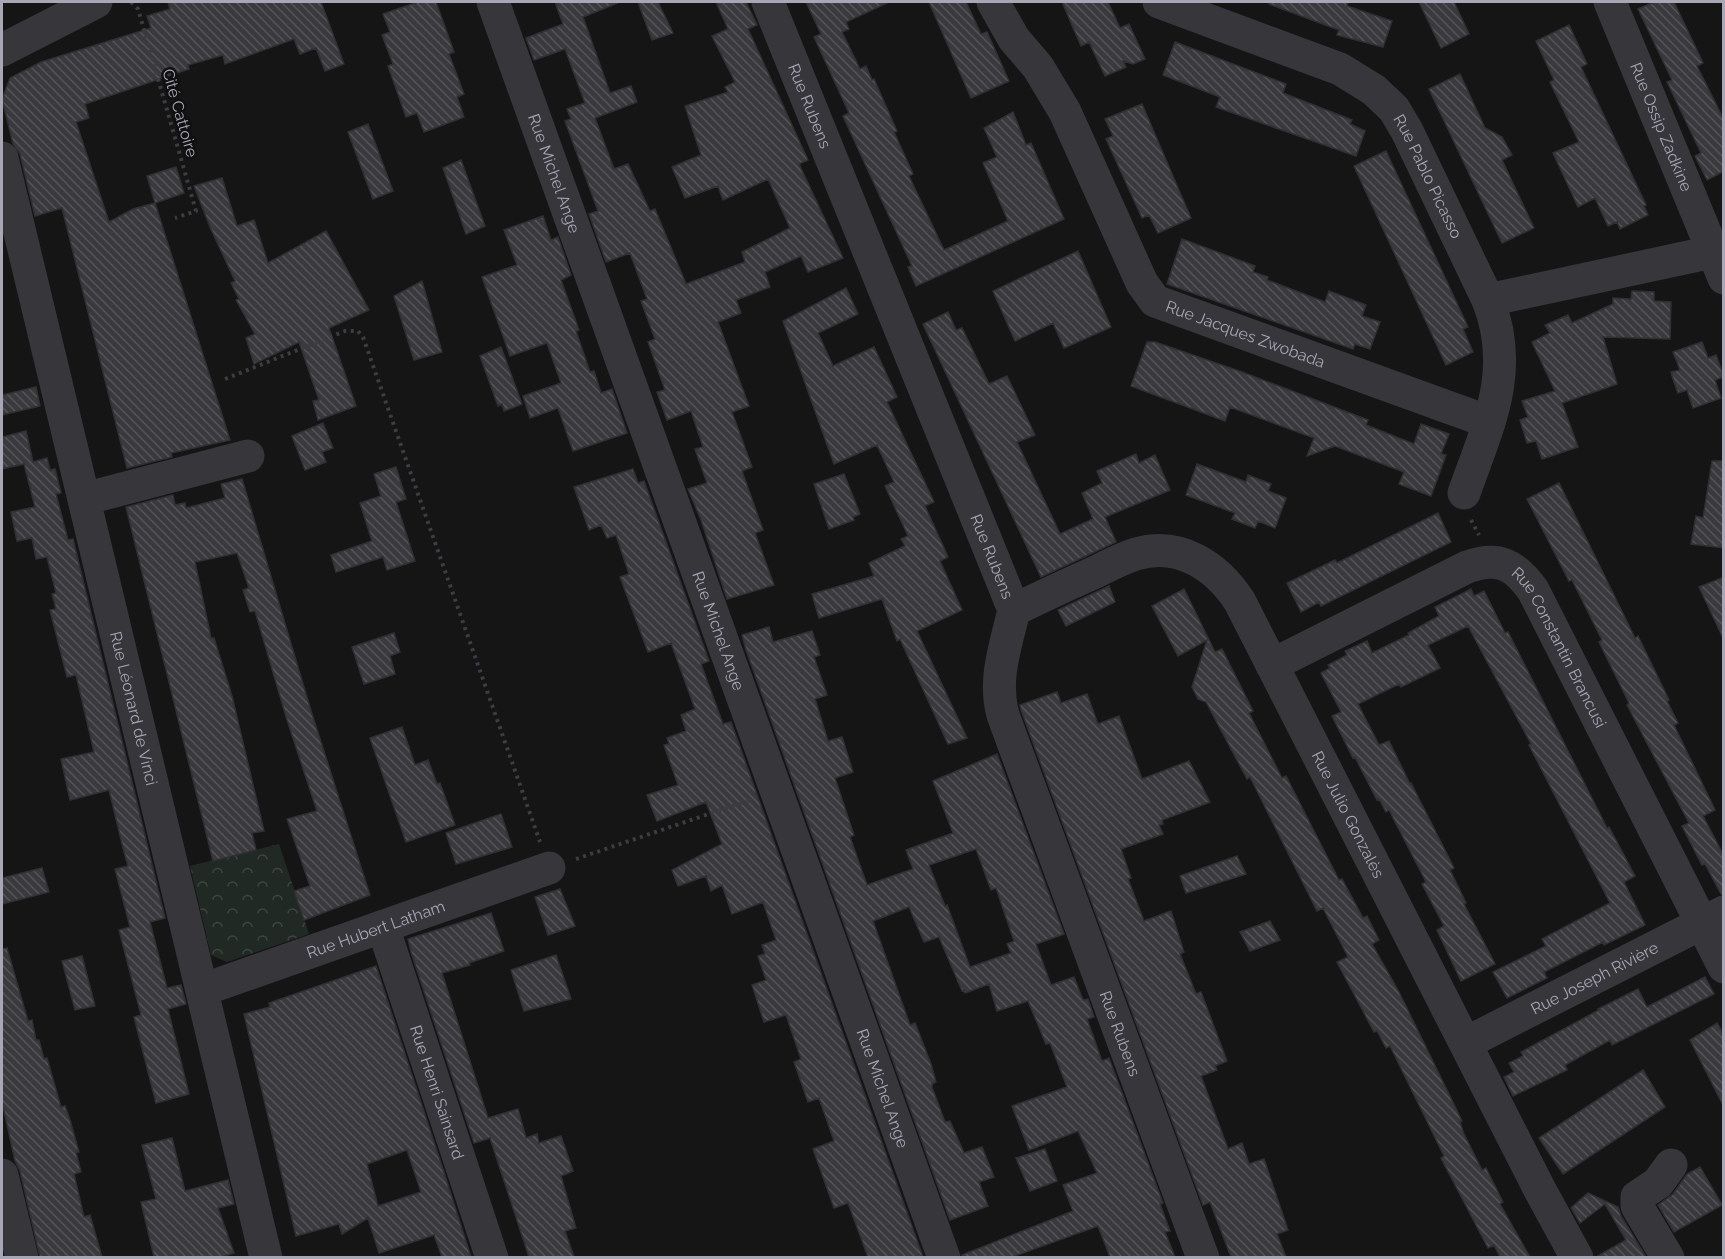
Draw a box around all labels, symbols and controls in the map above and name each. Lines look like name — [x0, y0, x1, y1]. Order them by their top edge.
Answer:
street label: Rue Ossip Zadkine — [1626, 59, 1697, 194]
street label: Rue Rubens — [784, 61, 836, 151]
street label: Cité Cattoire — [158, 67, 202, 159]
street label: Rue Michel Ange — [524, 111, 585, 235]
street label: Rue Pablo Picasso — [1390, 111, 1466, 241]
street label: Rue Jacques Zwobada — [1163, 296, 1328, 371]
street label: Rue Rubens — [967, 511, 1018, 602]
street label: Rue Constantin Brancusi — [1508, 563, 1611, 731]
street label: Rue Michel Ange — [689, 569, 749, 693]
street label: Rue Léonard de Vinci — [106, 629, 162, 787]
street label: Rue Julio Gonzalès — [1308, 748, 1389, 881]
street label: Rue Hubert Latham — [304, 896, 447, 962]
street label: Rue Joseph Rivière — [1527, 938, 1661, 1018]
street label: Rue Rubens — [1096, 988, 1145, 1079]
street label: Rue Henri Sainsard — [406, 1023, 468, 1162]
street label: Rue Michel Ange — [853, 1026, 913, 1150]

